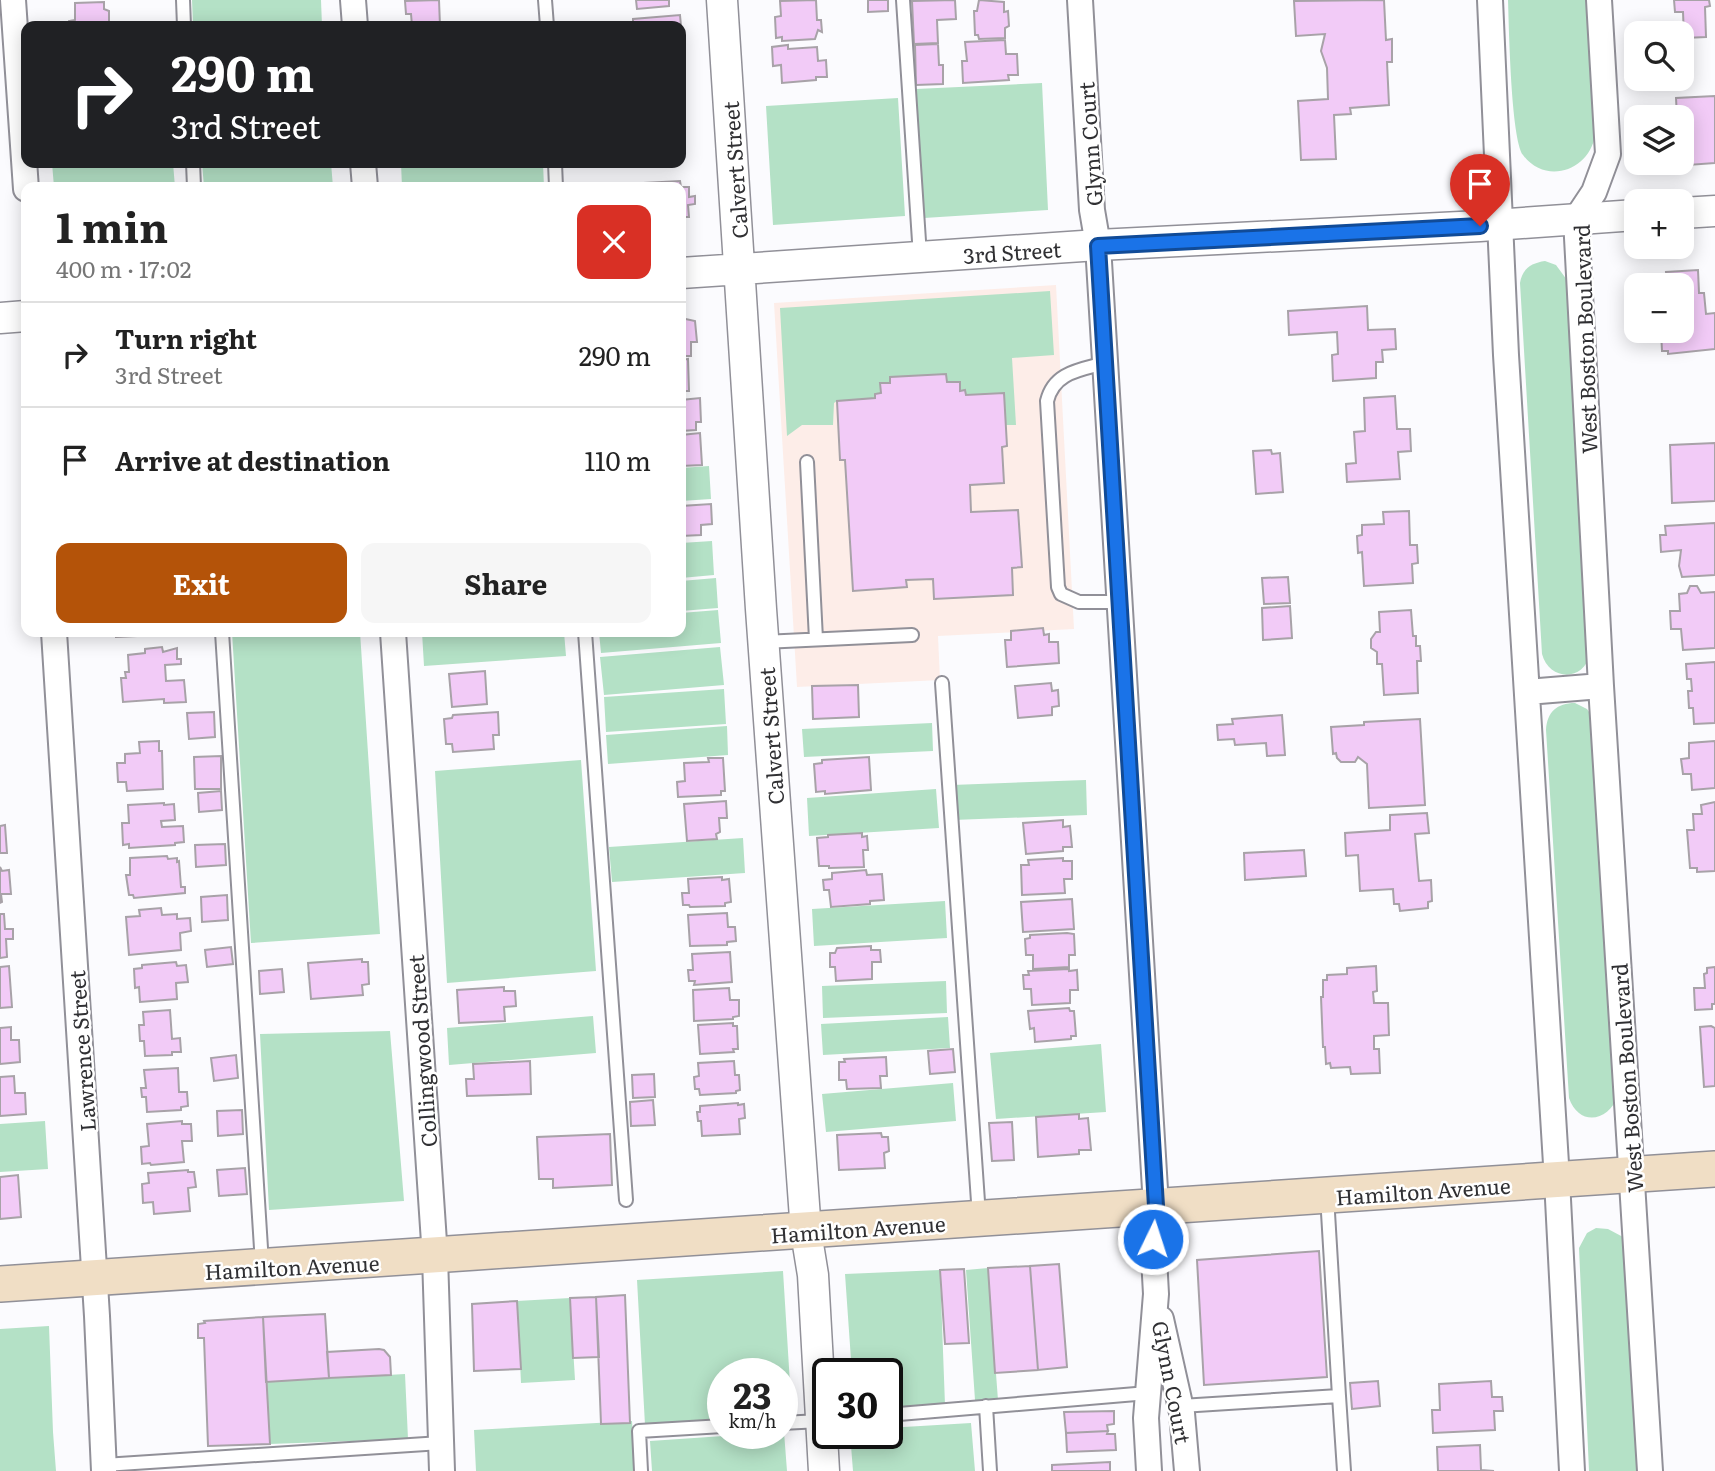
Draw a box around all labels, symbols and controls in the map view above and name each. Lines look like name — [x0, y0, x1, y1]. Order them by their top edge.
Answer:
map controls — [1624, 21, 1694, 343]
button: search — [1624, 21, 1694, 91]
text: 290 m — [171, 34, 314, 107]
icon: right — [56, 49, 147, 140]
street label: Glynn Court — [1069, 80, 1109, 207]
street label: Calvert Street — [714, 100, 754, 240]
text: 3rd Street — [171, 101, 321, 149]
button: layers — [1624, 105, 1694, 175]
pin — [1450, 154, 1510, 226]
icon: arrive — [1461, 165, 1499, 203]
button: + — [1624, 189, 1694, 259]
text: 1 min — [56, 194, 168, 256]
button: close — [577, 205, 651, 279]
street label: West Boston Boulevard — [1564, 223, 1604, 454]
street label: 3rd Street — [962, 232, 1063, 270]
text: 400 m · 17:02 — [56, 251, 191, 285]
button: − — [1624, 273, 1694, 343]
text: Turn right — [115, 318, 257, 357]
text: 290 m — [579, 335, 651, 374]
icon: right — [56, 336, 94, 374]
text: 3rd Street — [115, 357, 223, 391]
text: Arrive at destination — [115, 440, 390, 479]
text: 110 m — [584, 440, 651, 479]
icon: arrive — [56, 441, 94, 479]
button: Exit — [56, 543, 347, 623]
button: Share — [361, 543, 651, 623]
street label: Calvert Street — [750, 666, 790, 806]
street label: Collingwood Street — [399, 953, 443, 1148]
street label: West Boston Boulevard — [1603, 962, 1649, 1194]
street label: Lawrence Street — [60, 969, 102, 1133]
street label: Hamilton Avenue — [1335, 1168, 1512, 1212]
position arrow — [1116, 1202, 1190, 1276]
street label: Hamilton Avenue — [770, 1206, 947, 1250]
street label: Hamilton Avenue — [204, 1246, 380, 1286]
street label: Glynn Court — [1146, 1318, 1200, 1447]
speed limit sign: 30 — [812, 1358, 903, 1449]
text: 23 — [733, 1368, 772, 1420]
text: km/h — [729, 1407, 776, 1434]

